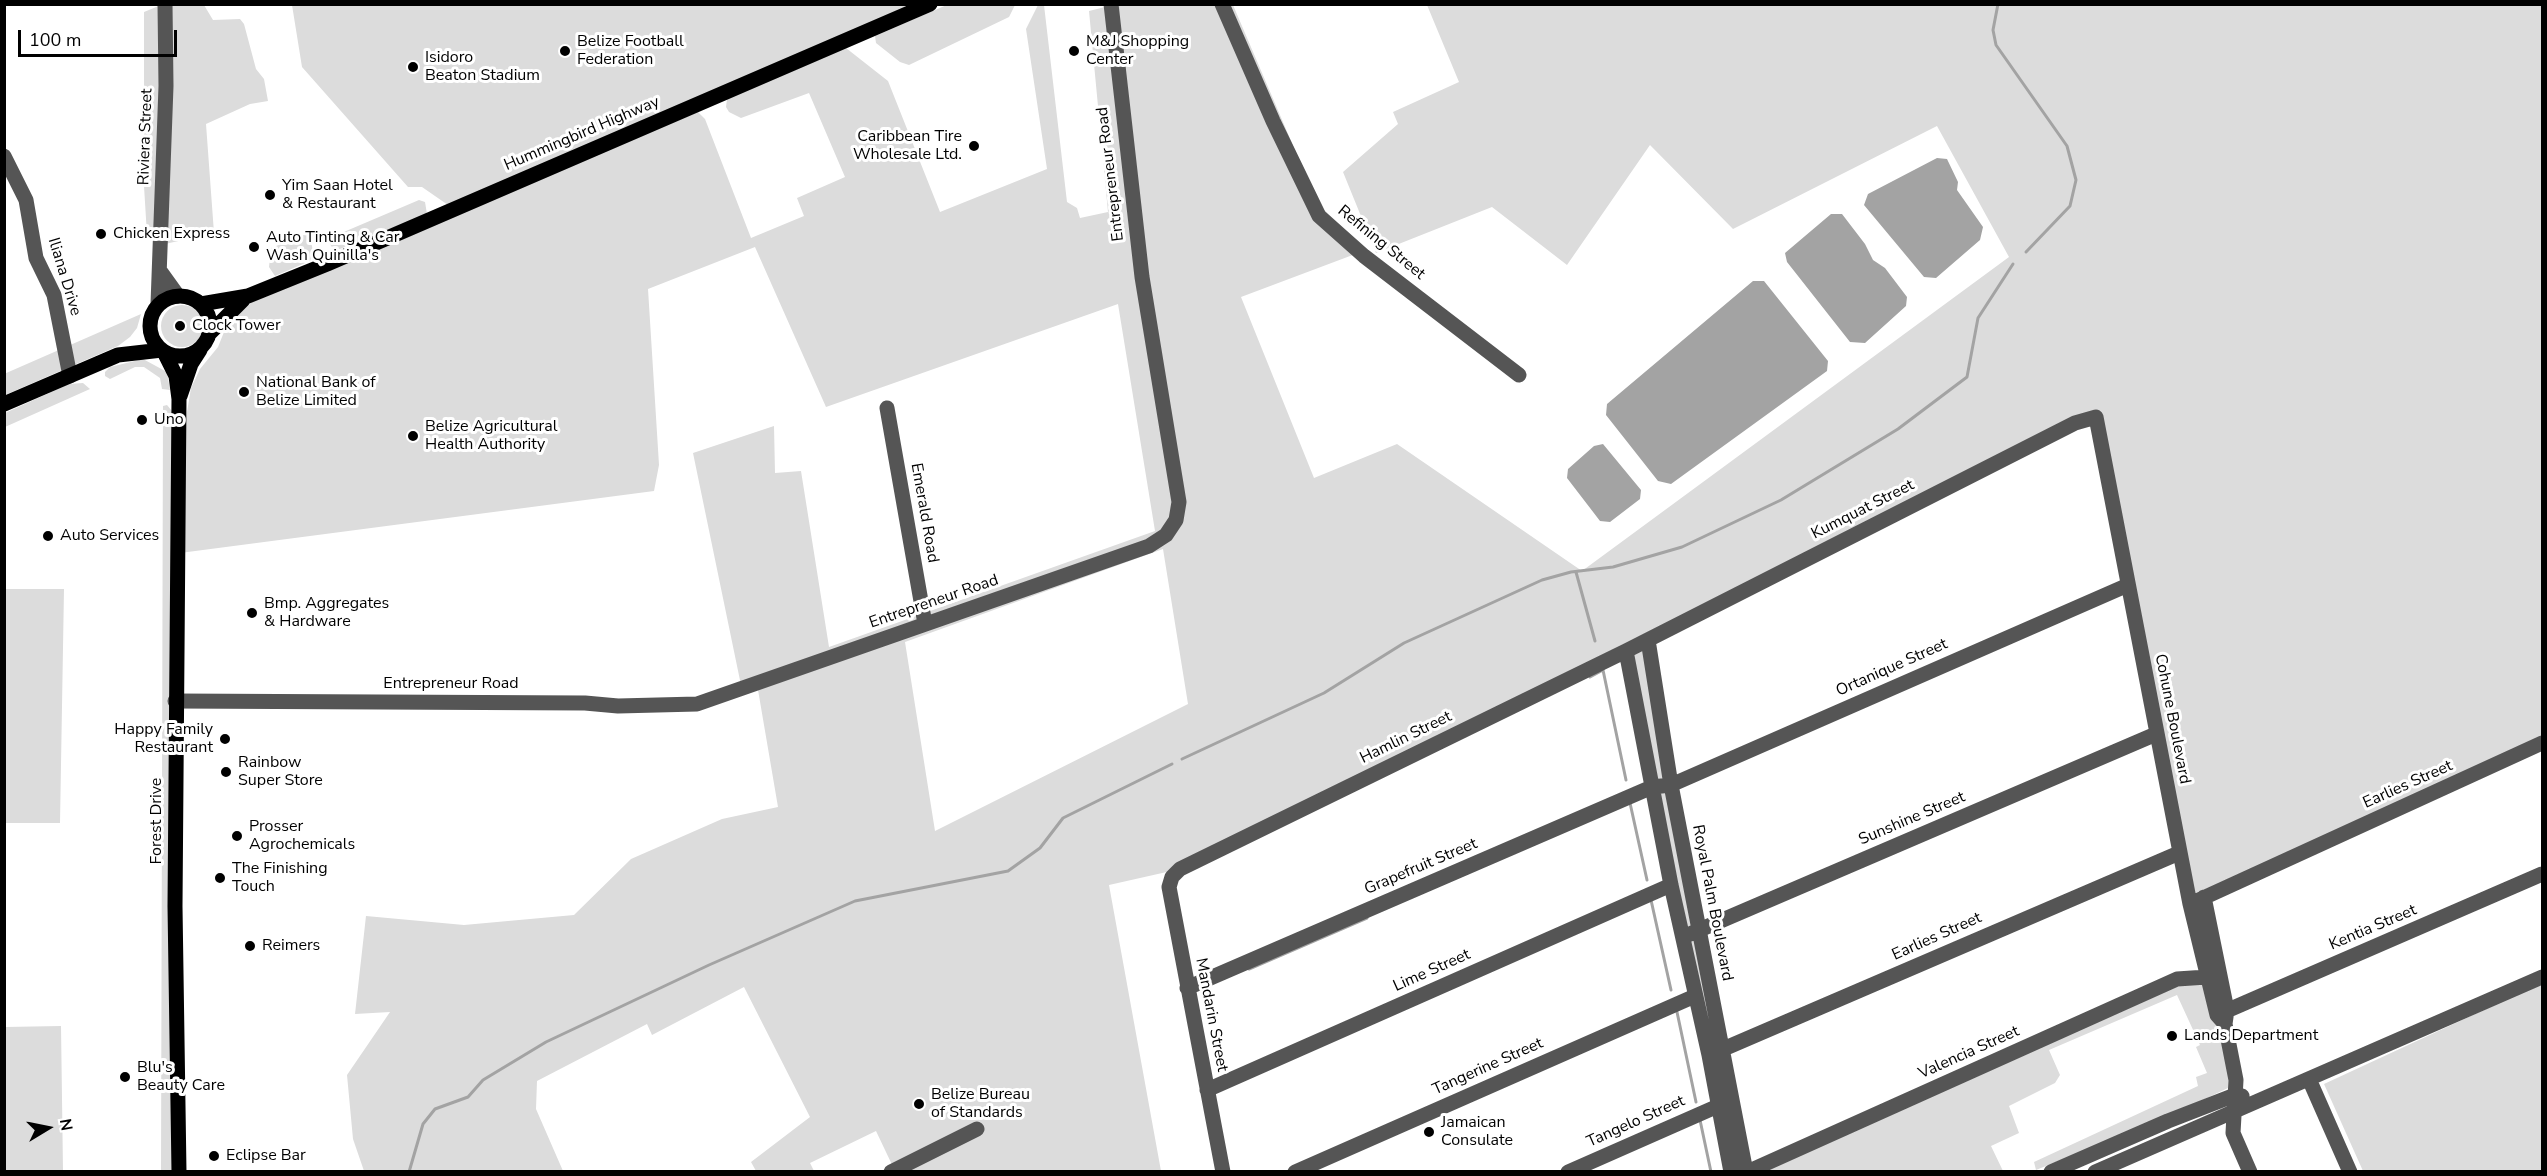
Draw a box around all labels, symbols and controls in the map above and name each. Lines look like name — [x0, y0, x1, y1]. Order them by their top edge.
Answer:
scale bar — [21, 18, 180, 56]
text: 100 m — [29, 28, 81, 52]
place label: Belize Football Federation — [577, 32, 684, 70]
place label: M&J Shopping Center — [1086, 32, 1189, 70]
marker: Belize Football Federation — [558, 44, 572, 58]
marker: M&J Shopping Center — [1067, 44, 1081, 58]
place label: Isidoro Beaton Stadium — [425, 48, 540, 86]
marker: Isidoro Beaton Stadium — [406, 60, 420, 74]
street label: Riviera Street — [135, 88, 157, 186]
street label: Hummingbird Highway — [501, 93, 663, 175]
street label: Entrepreneur Road — [1093, 106, 1129, 242]
place label: Caribbean Tire Wholesale Ltd. — [853, 127, 962, 165]
marker: Caribbean Tire Wholesale Ltd. — [967, 139, 981, 153]
place label: Yim Saan Hotel & Restaurant — [282, 176, 393, 214]
marker: Yim Saan Hotel & Restaurant — [263, 188, 277, 202]
street label: Refining Street — [1333, 202, 1429, 284]
place label: Chicken Express — [113, 224, 230, 244]
marker: Chicken Express — [94, 227, 108, 241]
place label: Auto Tinting & Car Wash Quinilla's — [266, 228, 399, 266]
street label: Iliana Drive — [43, 236, 85, 318]
marker: Auto Tinting & Car Wash Quinilla's — [247, 240, 261, 254]
place label: Clock Tower — [192, 316, 281, 336]
marker: Clock Tower — [173, 319, 187, 333]
place label: National Bank of Belize Limited — [256, 373, 376, 411]
marker: National Bank of Belize Limited — [237, 385, 251, 399]
place label: Uno — [154, 410, 184, 430]
marker: Uno — [135, 413, 149, 427]
place label: Belize Agricultural Health Authority — [425, 417, 557, 455]
marker: Belize Agricultural Health Authority — [406, 429, 420, 443]
street label: Emerald Road — [906, 462, 942, 564]
street label: Kumquat Street — [1808, 476, 1918, 544]
place label: Auto Services — [60, 526, 159, 546]
marker: Auto Services — [41, 529, 55, 543]
street label: Entrepreneur Road — [867, 571, 1001, 633]
place label: Bmp. Aggregates & Hardware — [264, 594, 389, 632]
marker: Bmp. Aggregates & Hardware — [245, 606, 259, 620]
street label: Ortanique Street — [1833, 635, 1951, 701]
street label: Cohune Boulevard — [2150, 652, 2194, 786]
street label: Entrepreneur Road — [383, 674, 519, 694]
street label: Hamlin Street — [1357, 708, 1455, 768]
place label: Happy Family Restaurant — [114, 720, 213, 758]
marker: Happy Family Restaurant — [218, 732, 232, 746]
place label: Rainbow Super Store — [238, 753, 323, 791]
street label: Earlies Street — [2360, 757, 2456, 813]
marker: Rainbow Super Store — [219, 765, 233, 779]
street label: Forest Drive — [147, 778, 167, 864]
street label: Sunshine Street — [1856, 788, 1968, 850]
place label: Prosser Agrochemicals — [249, 817, 355, 855]
street label: Royal Palm Boulevard — [1687, 823, 1737, 983]
marker: Prosser Agrochemicals — [230, 829, 244, 843]
street label: Grapefruit Street — [1362, 835, 1480, 899]
place label: The Finishing Touch — [232, 859, 328, 897]
marker: The Finishing Touch — [213, 871, 227, 885]
street label: Kentia Street — [2326, 901, 2420, 955]
street label: Earlies Street — [1889, 909, 1985, 965]
place label: Reimers — [262, 936, 320, 956]
marker: Reimers — [243, 939, 257, 953]
street label: Lime Street — [1390, 945, 1474, 997]
street label: Mandarin Street — [1191, 957, 1231, 1073]
street label: Valencia Street — [1916, 1022, 2022, 1084]
place label: Lands Department — [2184, 1026, 2318, 1046]
marker: Lands Department — [2165, 1029, 2179, 1043]
street label: Tangerine Street — [1430, 1034, 1546, 1100]
place label: Blu's Beauty Care — [137, 1058, 225, 1096]
marker: Blu's Beauty Care — [118, 1070, 132, 1084]
place label: Belize Bureau of Standards — [931, 1085, 1030, 1123]
street label: Tangelo Street — [1584, 1092, 1688, 1152]
marker: Belize Bureau of Standards — [912, 1097, 926, 1111]
north arrow — [18, 1098, 78, 1158]
place label: Jamaican Consulate — [1441, 1113, 1513, 1151]
text: N — [54, 1117, 78, 1133]
marker: Jamaican Consulate — [1422, 1125, 1436, 1139]
place label: Eclipse Bar — [226, 1146, 306, 1166]
marker: Eclipse Bar — [207, 1149, 221, 1163]

